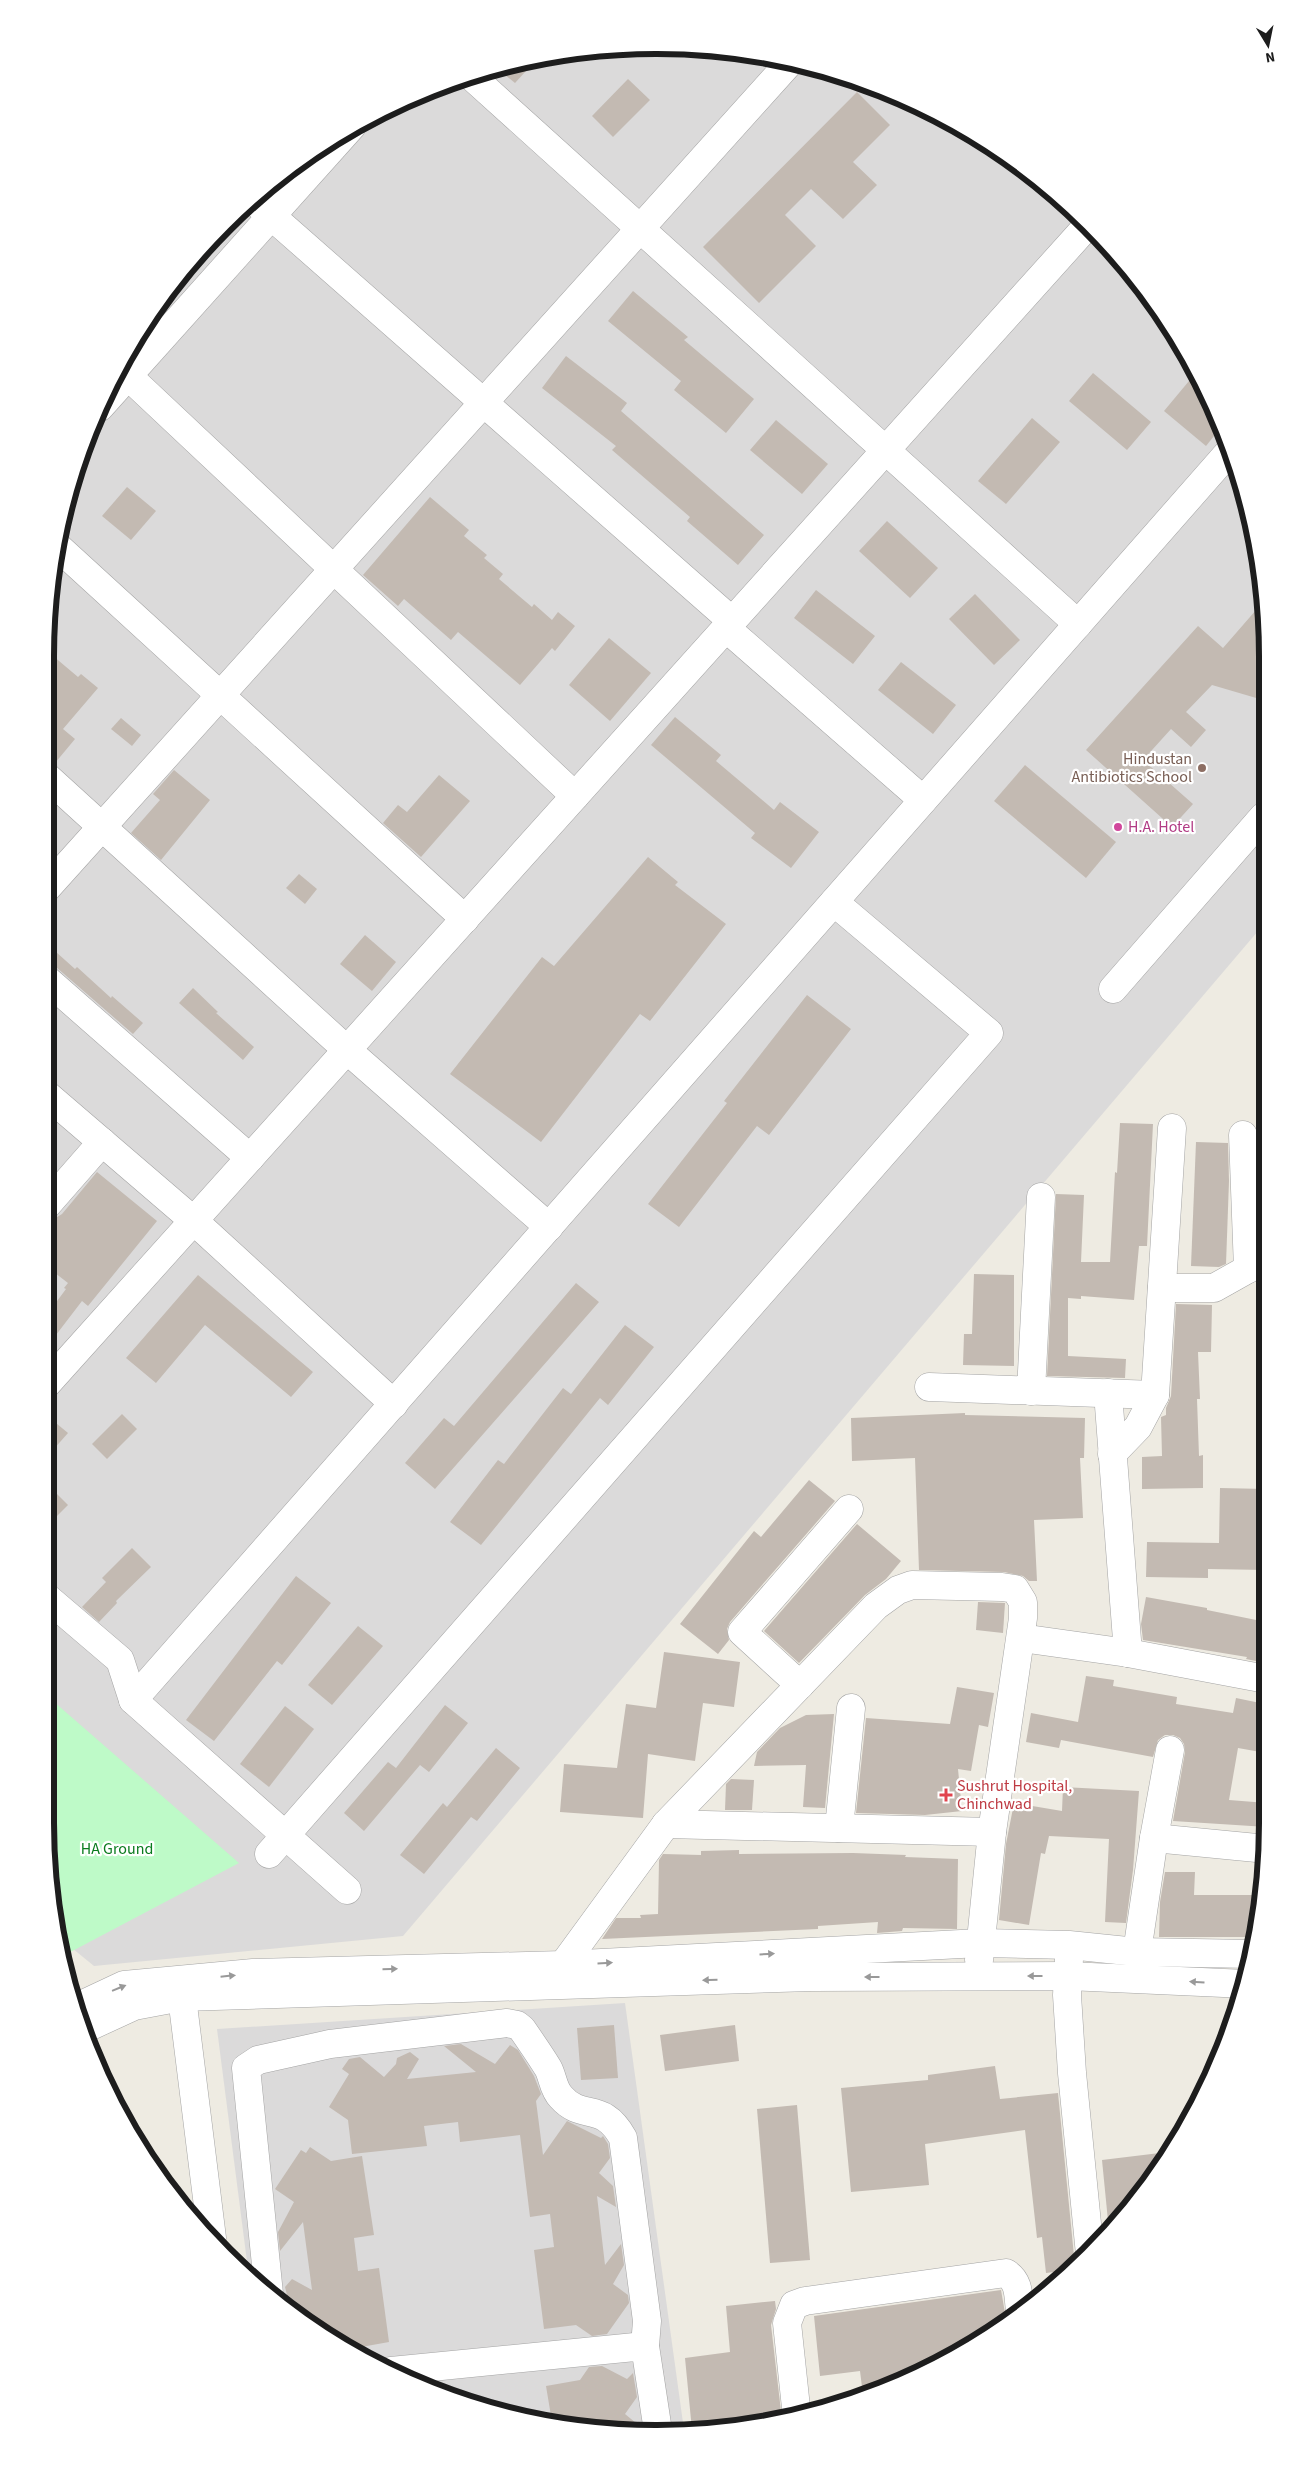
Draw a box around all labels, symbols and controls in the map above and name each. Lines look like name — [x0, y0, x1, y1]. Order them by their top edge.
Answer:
north arrow — [1243, 20, 1293, 70]
text: N — [1264, 46, 1276, 67]
place label: Hindustan Antibiotics School — [1072, 748, 1192, 788]
marker: Hindustan Antibiotics School — [1196, 762, 1208, 774]
place label: H.A. Hotel — [1128, 816, 1194, 838]
marker: H.A. Hotel — [1112, 821, 1124, 833]
place label: Sushrut Hospital, Chinchwad — [957, 1775, 1072, 1815]
marker: Sushrut Hospital, Chinchwad — [939, 1788, 953, 1802]
park label: HA Ground — [81, 1838, 153, 1860]
one-way arrow — [760, 1950, 776, 1958]
one-way arrow — [597, 1958, 613, 1966]
one-way arrow — [383, 1965, 399, 1973]
one-way arrow — [220, 1972, 236, 1980]
one-way arrow — [864, 1973, 880, 1981]
one-way arrow — [1026, 1973, 1042, 1981]
one-way arrow — [701, 1976, 717, 1984]
one-way arrow — [1189, 1978, 1205, 1986]
one-way arrow — [112, 1984, 126, 1992]

